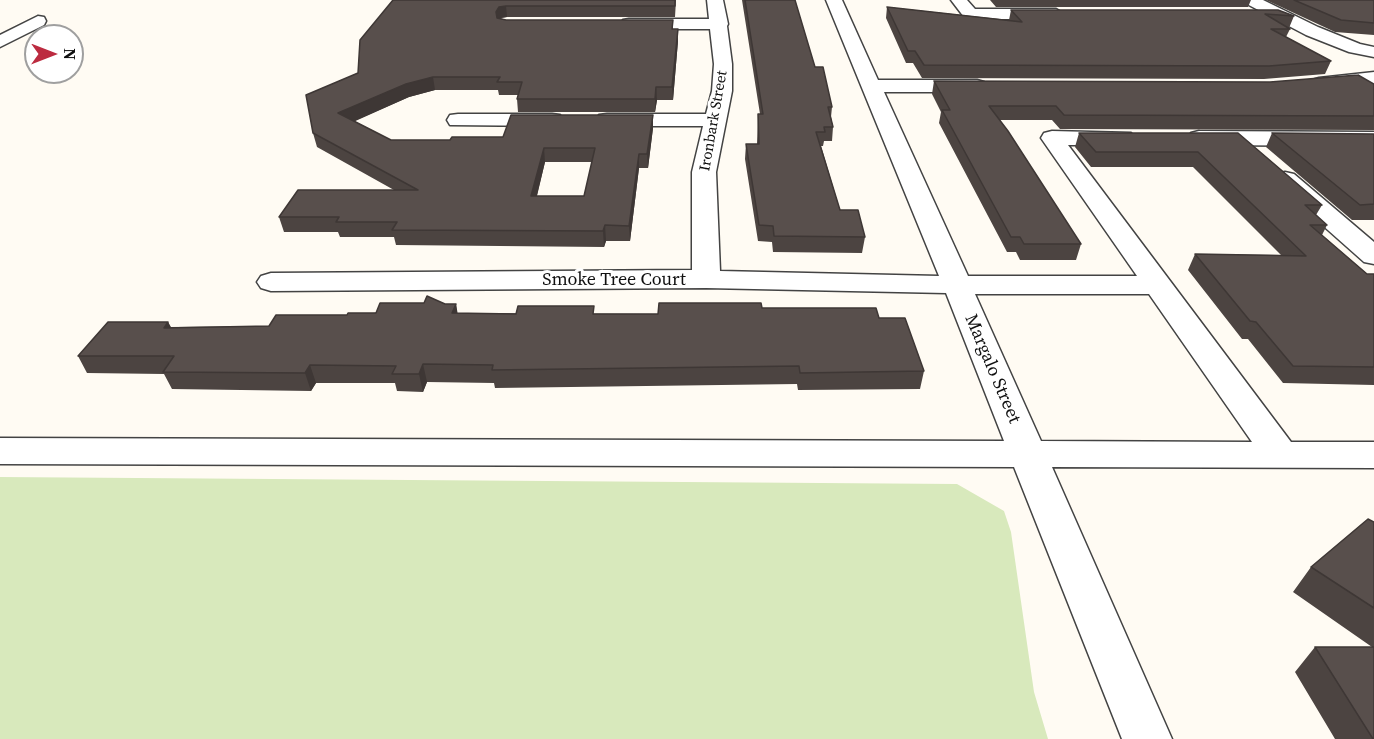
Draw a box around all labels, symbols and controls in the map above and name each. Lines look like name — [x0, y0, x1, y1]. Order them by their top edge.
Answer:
north arrow — [24, 24, 84, 84]
text: N — [59, 48, 81, 60]
street label: Ironbark Street — [696, 69, 732, 173]
street label: Smoke Tree Court — [542, 269, 686, 291]
street label: Margalo Street — [959, 311, 1025, 427]

